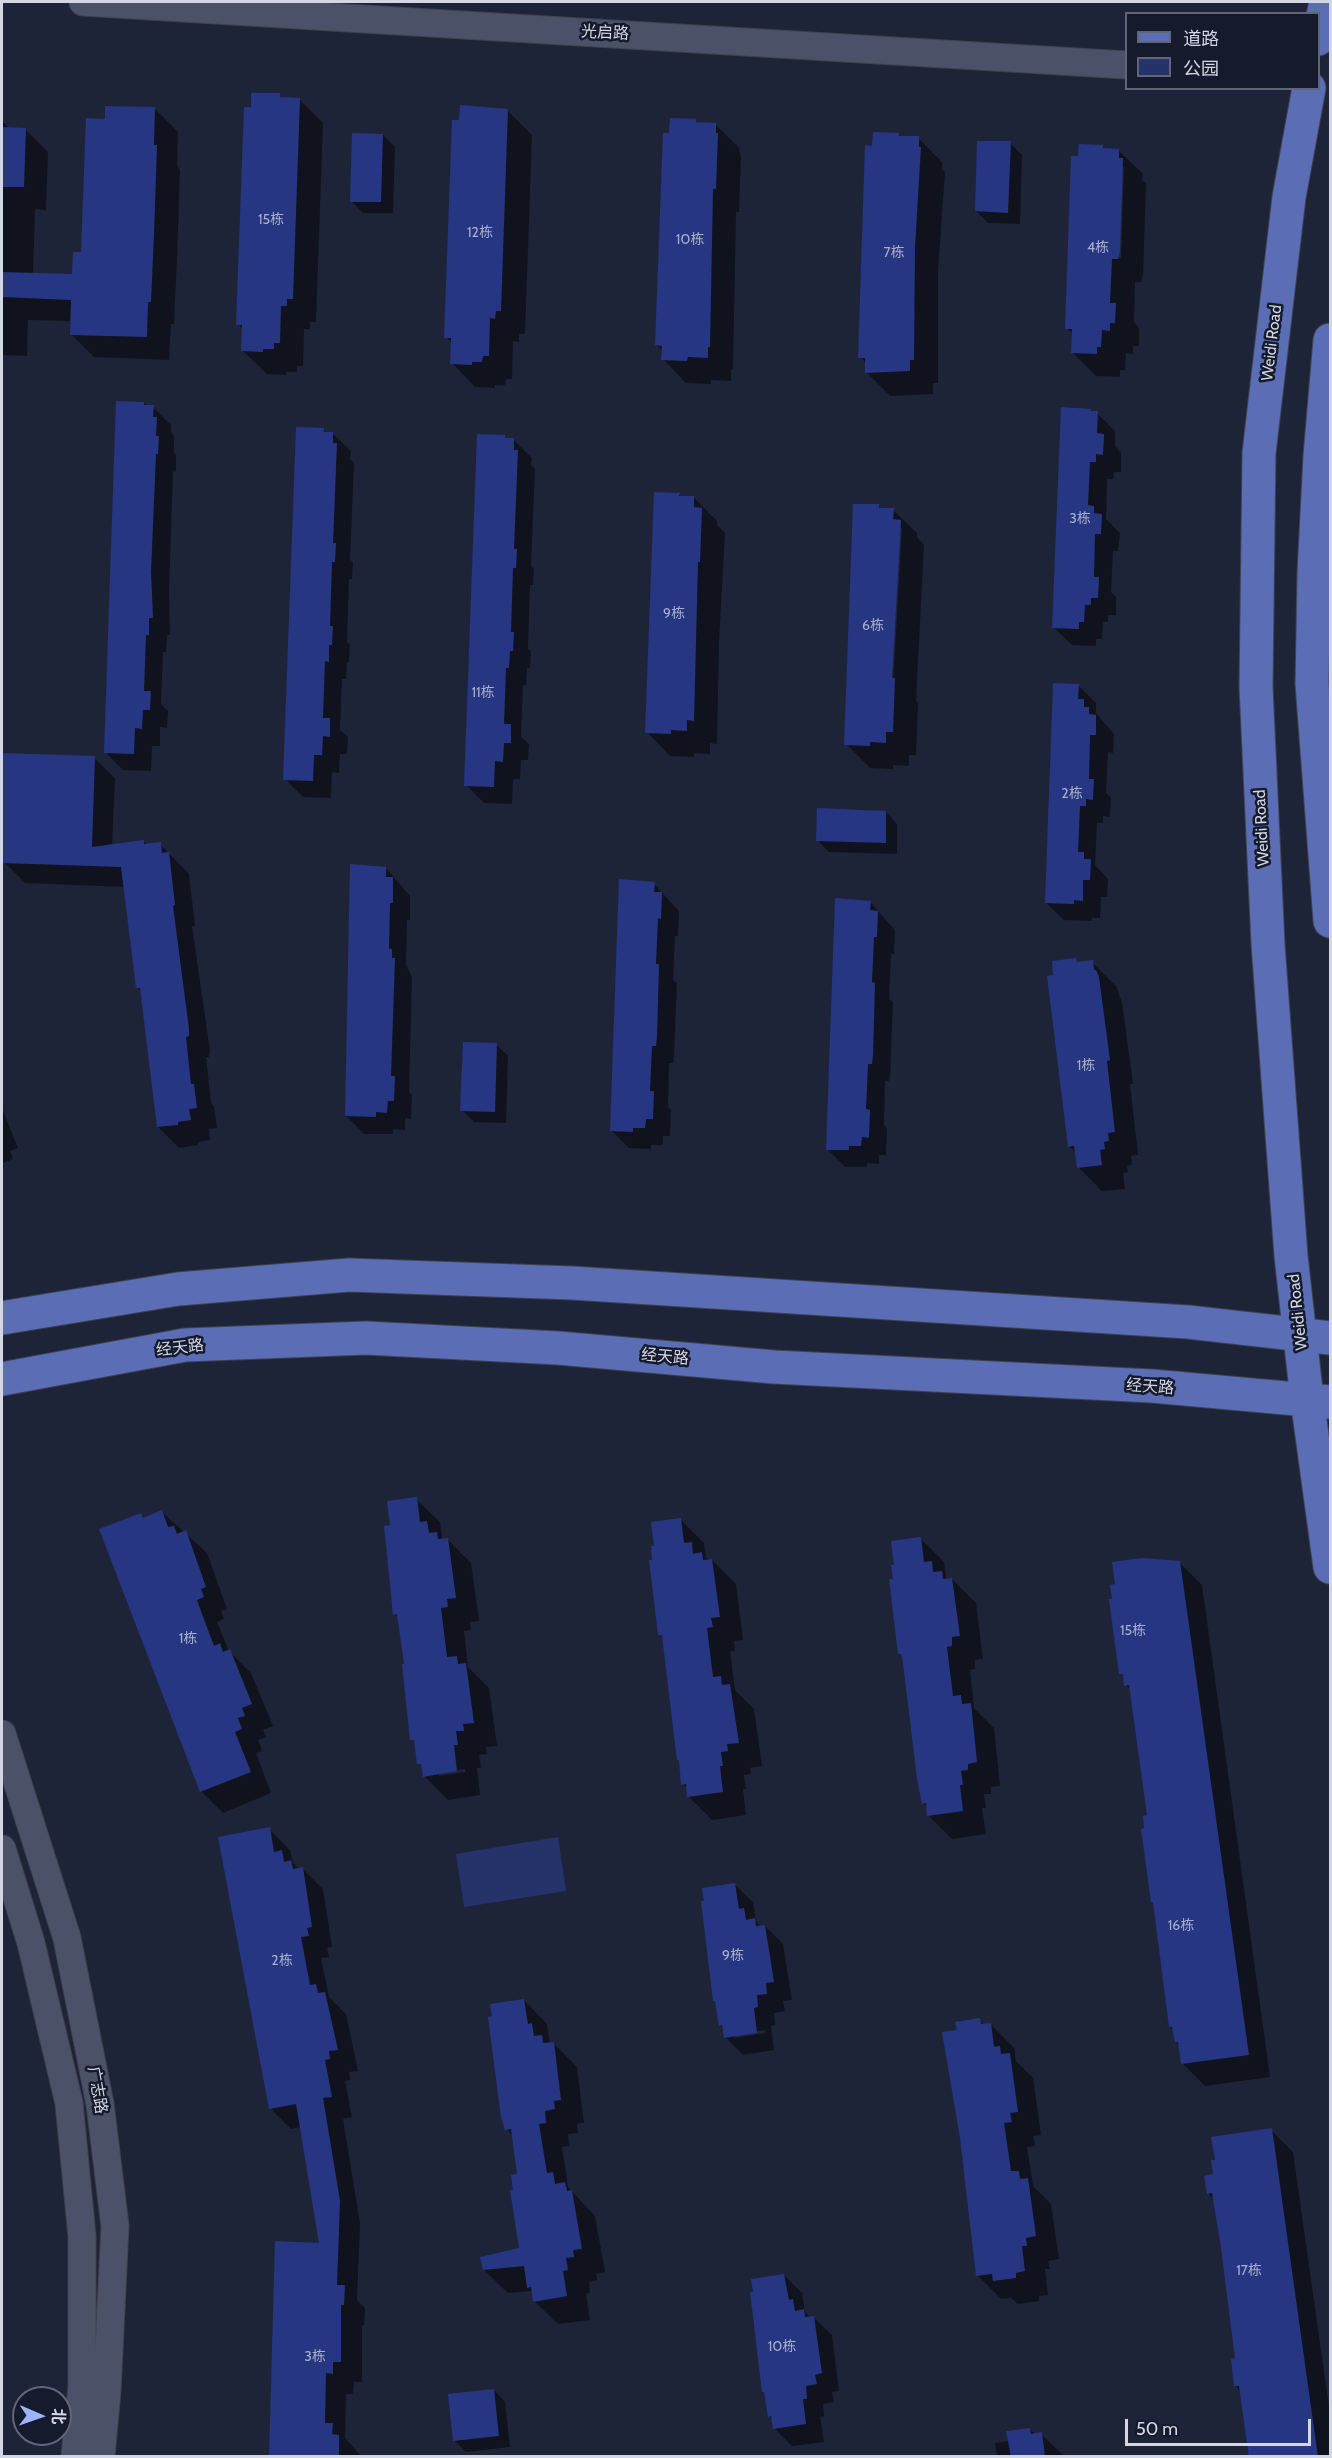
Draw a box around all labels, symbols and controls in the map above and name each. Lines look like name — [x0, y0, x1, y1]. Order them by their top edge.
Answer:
legend — [1125, 12, 1320, 90]
street label: 光启路 — [581, 22, 629, 44]
text: 道路 — [1183, 28, 1219, 50]
text: 公园 — [1183, 58, 1219, 80]
house number: 15栋 — [258, 212, 284, 228]
house number: 12栋 — [467, 225, 493, 241]
house number: 10栋 — [676, 232, 704, 248]
house number: 4栋 — [1087, 240, 1109, 256]
house number: 7栋 — [883, 245, 905, 261]
street label: Weidi Road — [1258, 304, 1286, 382]
house number: 3栋 — [1069, 511, 1091, 527]
house number: 9栋 — [663, 606, 685, 622]
house number: 6栋 — [862, 618, 884, 634]
house number: 11栋 — [471, 685, 495, 701]
house number: 2栋 — [1061, 786, 1083, 802]
street label: Weidi Road — [1250, 789, 1274, 867]
house number: 1栋 — [1077, 1058, 1095, 1074]
street label: Weidi Road — [1284, 1273, 1312, 1351]
street label: 经天路 — [155, 1336, 205, 1360]
street label: 经天路 — [640, 1345, 690, 1369]
street label: 经天路 — [1125, 1376, 1175, 1398]
house number: 15栋 — [1120, 1623, 1146, 1639]
house number: 1栋 — [179, 1631, 197, 1647]
house number: 16栋 — [1168, 1918, 1194, 1934]
house number: 9栋 — [722, 1948, 744, 1964]
house number: 2栋 — [271, 1953, 293, 1969]
street label: 广志路 — [83, 2065, 111, 2115]
house number: 17栋 — [1236, 2263, 1262, 2279]
house number: 10栋 — [768, 2339, 796, 2355]
house number: 3栋 — [304, 2349, 326, 2365]
north arrow — [12, 2386, 72, 2446]
scale bar — [1128, 2407, 1314, 2445]
text: 北 — [49, 2408, 68, 2425]
text: 50 m — [1136, 2418, 1178, 2440]

